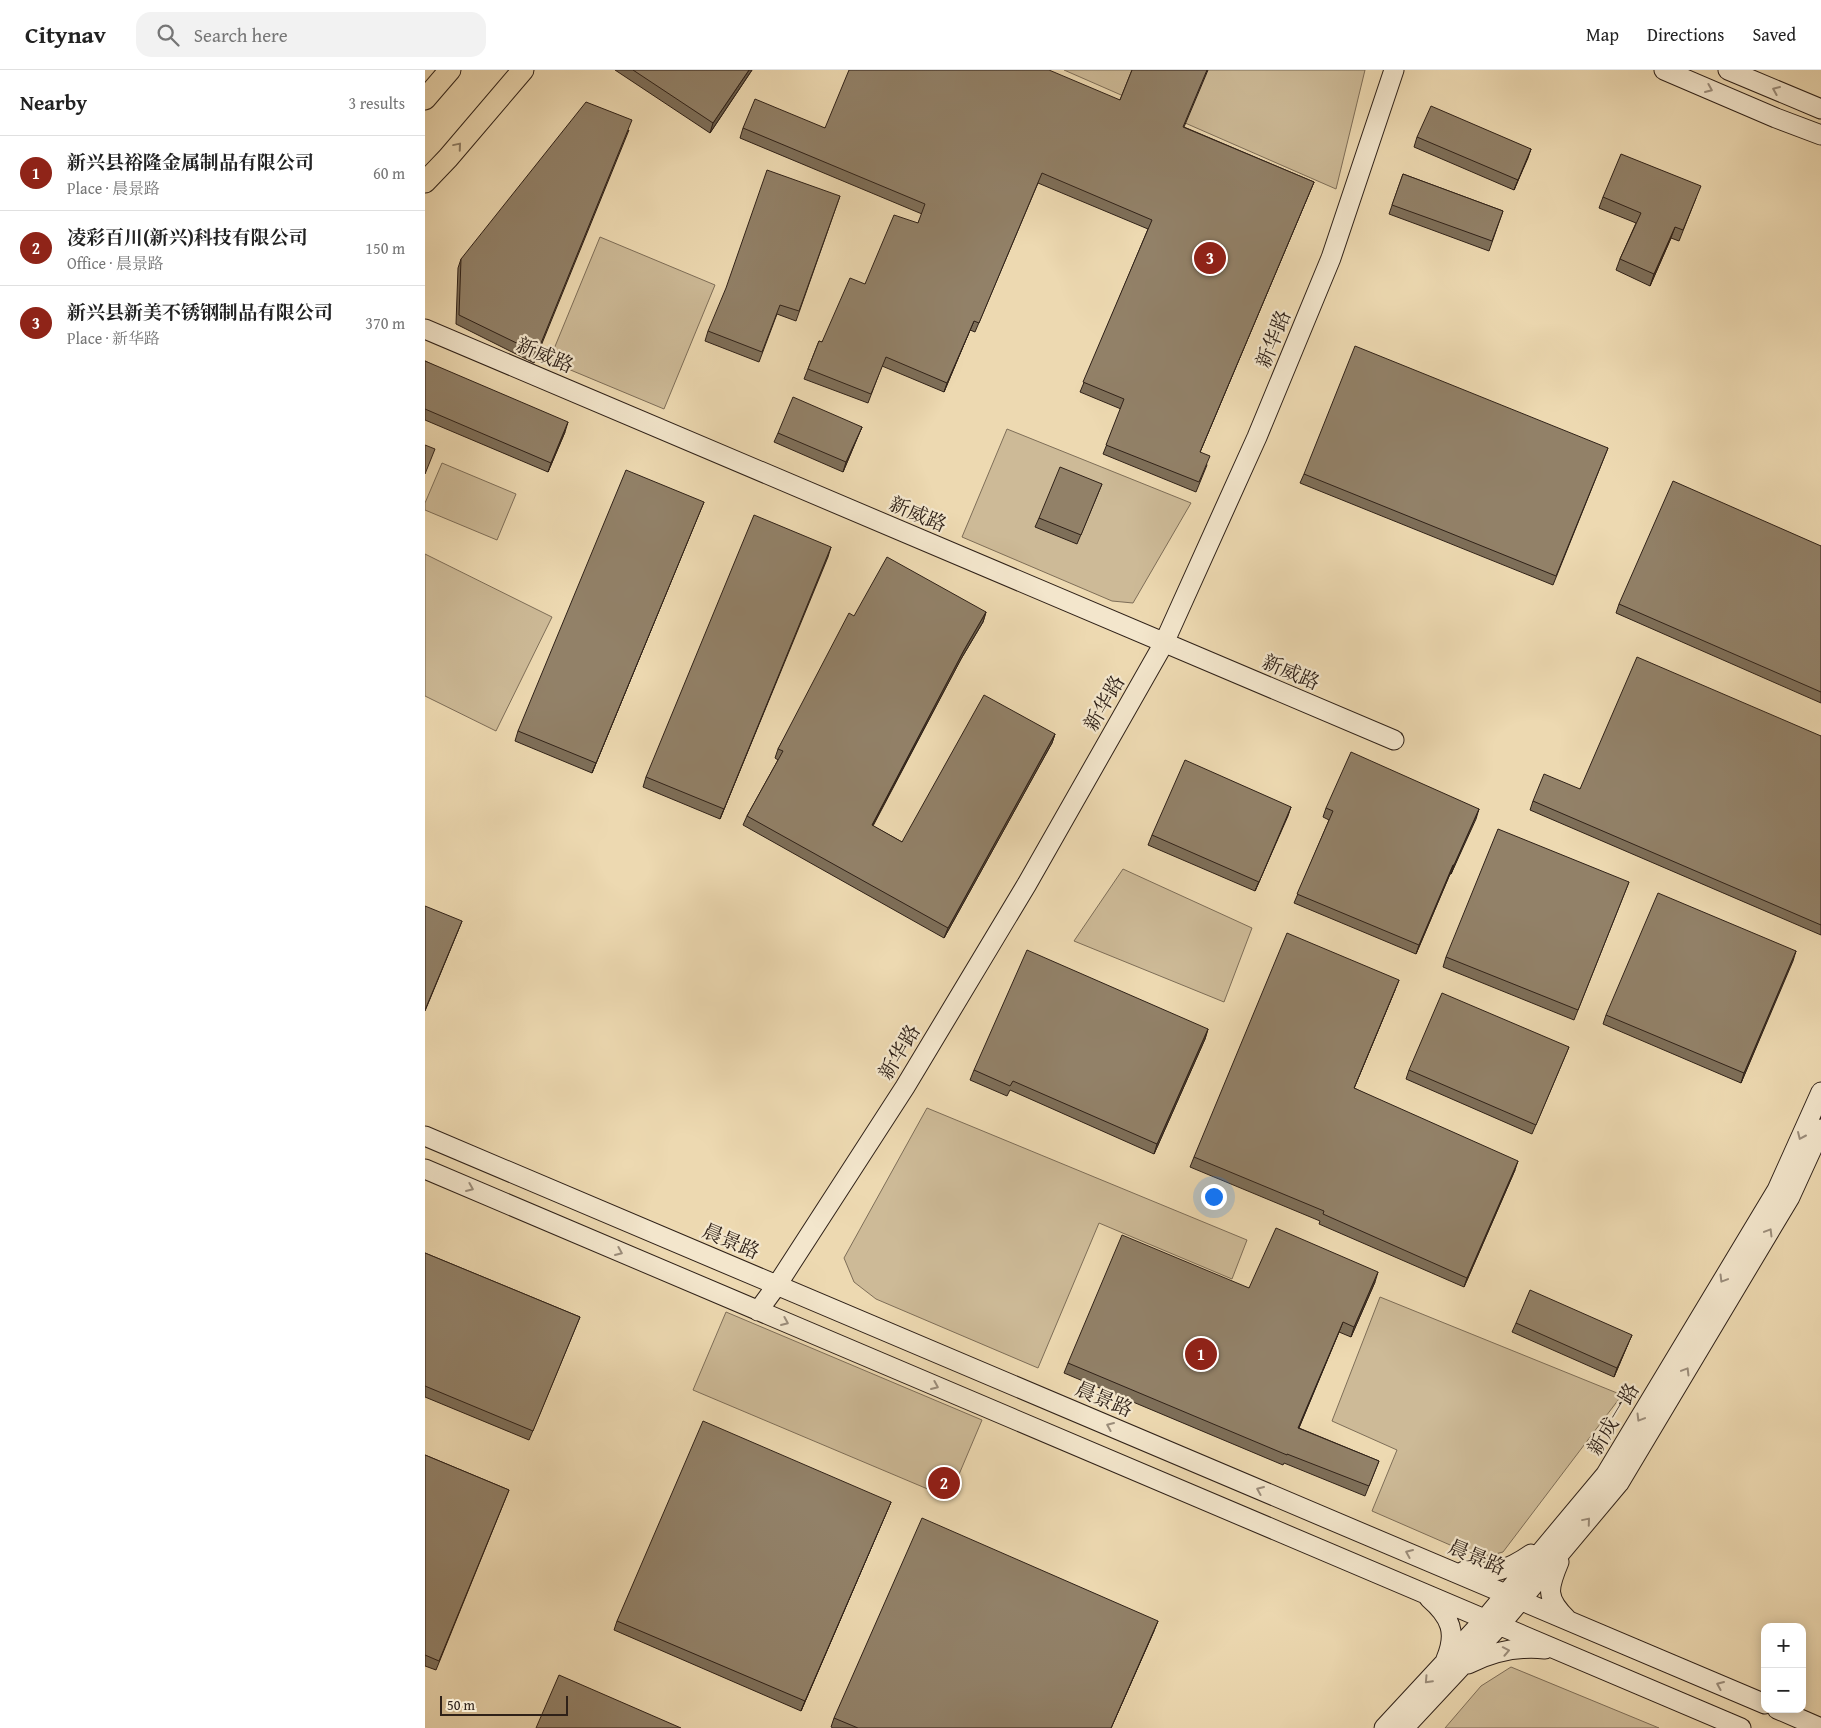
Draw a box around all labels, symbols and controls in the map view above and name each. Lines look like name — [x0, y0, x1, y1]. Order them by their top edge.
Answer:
search box — [136, 12, 486, 57]
text: Citynav — [25, 17, 106, 52]
icon: search — [154, 21, 182, 49]
text: Search here — [194, 21, 288, 49]
text: Map — [1586, 21, 1619, 48]
text: Directions — [1647, 21, 1724, 48]
text: Saved — [1752, 21, 1796, 48]
one-way arrow — [1704, 83, 1713, 94]
one-way arrow — [1772, 86, 1781, 97]
text: Nearby — [20, 87, 87, 118]
text: 3 results — [348, 91, 405, 115]
one-way arrow — [452, 143, 461, 152]
text: 新兴县裕隆金属制品有限公司 — [67, 148, 314, 176]
text: 1 — [32, 161, 40, 185]
text: 60 m — [373, 161, 405, 185]
text: Place · 晨景路 — [67, 176, 160, 200]
text: 凌彩百川(新兴)科技有限公司 — [67, 223, 308, 251]
text: 2 — [32, 236, 40, 260]
text: 150 m — [365, 236, 405, 260]
pin: 3 — [1194, 239, 1226, 277]
text: Office · 晨景路 — [67, 251, 164, 275]
text: 新兴县新美不锈钢制品有限公司 — [67, 298, 333, 326]
street label: 新华路 — [1248, 306, 1297, 372]
text: 3 — [32, 311, 40, 335]
text: 370 m — [365, 311, 405, 335]
text: Place · 新华路 — [67, 326, 160, 350]
street label: 新威路 — [512, 329, 578, 380]
street label: 新威路 — [885, 488, 951, 539]
street label: 新威路 — [1258, 646, 1324, 697]
street label: 新华路 — [1076, 670, 1131, 736]
street label: 新华路 — [871, 1019, 926, 1085]
one-way arrow — [1797, 1131, 1807, 1140]
one-way arrow — [465, 1182, 474, 1193]
your location — [1201, 1184, 1227, 1210]
street label: 晨景路 — [698, 1215, 764, 1266]
one-way arrow — [1763, 1228, 1773, 1237]
one-way arrow — [614, 1245, 623, 1256]
one-way arrow — [1720, 1273, 1730, 1282]
one-way arrow — [780, 1316, 789, 1327]
pin: 1 — [1185, 1335, 1217, 1373]
one-way arrow — [1679, 1368, 1689, 1377]
street label: 晨景路 — [1071, 1373, 1137, 1424]
street label: 新成一路 — [1580, 1377, 1646, 1460]
one-way arrow — [930, 1379, 939, 1390]
one-way arrow — [1636, 1412, 1646, 1421]
one-way arrow — [1106, 1422, 1115, 1433]
pin: 2 — [928, 1464, 960, 1502]
one-way arrow — [1256, 1485, 1264, 1495]
one-way arrow — [1581, 1518, 1589, 1527]
street label: 晨景路 — [1444, 1531, 1510, 1582]
one-way arrow — [1405, 1549, 1414, 1560]
map controls — [1761, 1623, 1806, 1713]
button: + — [1761, 1623, 1806, 1668]
one-way arrow — [1501, 1646, 1510, 1657]
button: − — [1761, 1668, 1806, 1713]
one-way arrow — [1425, 1674, 1434, 1683]
one-way arrow — [1716, 1681, 1725, 1691]
scale bar — [440, 1693, 567, 1716]
text: 50 m — [447, 1695, 475, 1715]

